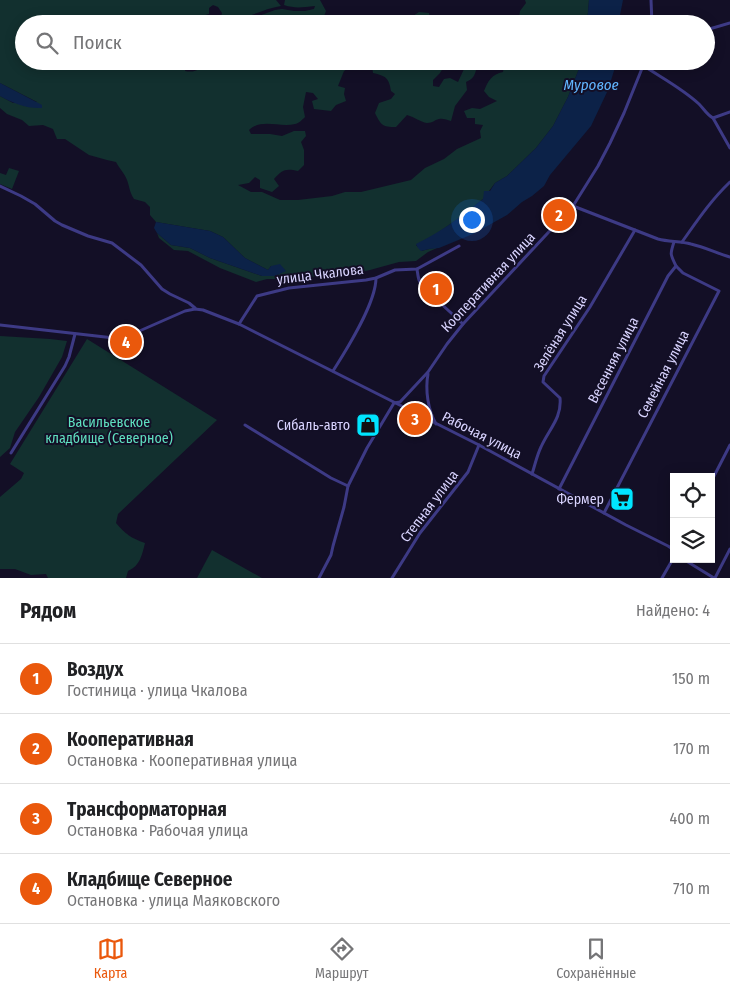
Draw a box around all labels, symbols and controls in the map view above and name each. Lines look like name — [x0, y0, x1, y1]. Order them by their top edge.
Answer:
search box — [15, 15, 715, 70]
icon: search — [33, 29, 61, 57]
text: Поиск — [73, 31, 122, 54]
water label: Муровое — [563, 76, 619, 94]
pin: 2 — [543, 196, 575, 234]
your location — [459, 207, 485, 233]
street label: Кооперативная улица — [438, 229, 539, 336]
street label: улица Чкалова — [276, 261, 365, 288]
pin: 1 — [420, 270, 452, 308]
street label: Зелёная улица — [530, 292, 591, 375]
street label: Весенняя улица — [584, 314, 643, 406]
pin: 4 — [110, 323, 142, 361]
street label: Семейная улица — [634, 327, 693, 421]
pin: 3 — [399, 400, 431, 438]
street label: Рабочая улица — [439, 408, 525, 463]
shop icon: Сибаль-авто — [355, 412, 381, 438]
park label: Васильевское кладбище (Северное) — [45, 414, 173, 447]
place label: Сибаль-авто — [277, 417, 350, 434]
street label: Степная улица — [397, 467, 462, 546]
map controls — [670, 473, 715, 563]
button: locate — [670, 473, 715, 518]
supermarket icon: Фермер — [609, 486, 635, 512]
place label: Фермер — [556, 491, 604, 508]
button: layers — [670, 518, 715, 563]
text: Рядом — [20, 598, 76, 624]
text: Найдено: 4 — [636, 601, 710, 620]
text: Воздух — [67, 658, 123, 681]
text: 1 — [33, 669, 39, 688]
text: 150 m — [672, 669, 710, 688]
text: Гостиница · улица Чкалова — [67, 681, 248, 700]
text: Кооперативная — [67, 728, 194, 751]
text: 2 — [32, 739, 40, 758]
text: 170 m — [673, 739, 710, 758]
text: Остановка · Кооперативная улица — [67, 751, 297, 770]
text: Трансформаторная — [67, 798, 227, 821]
text: 3 — [32, 809, 40, 828]
text: 400 m — [670, 809, 710, 828]
text: Остановка · Рабочая улица — [67, 821, 248, 840]
text: Кладбище Северное — [67, 868, 233, 891]
text: 4 — [32, 879, 40, 898]
text: 710 m — [673, 879, 710, 898]
text: Остановка · улица Маяковского — [67, 891, 280, 910]
tab: Карта — [94, 935, 127, 982]
tab: Маршрут — [315, 935, 369, 982]
tab: Сохранённые — [556, 935, 636, 982]

